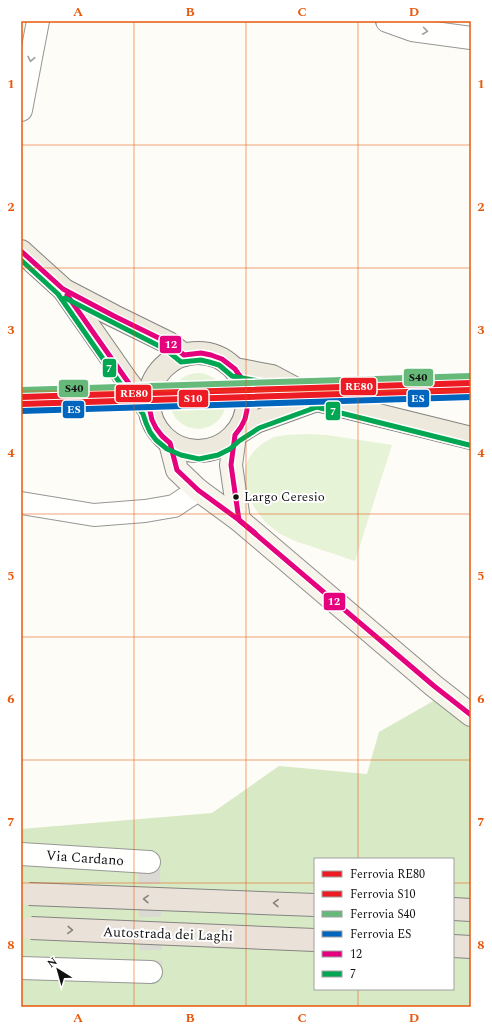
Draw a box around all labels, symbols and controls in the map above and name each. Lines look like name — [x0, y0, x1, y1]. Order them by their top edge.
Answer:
text: A — [73, 2, 83, 22]
text: B — [185, 2, 195, 22]
text: C — [297, 2, 307, 22]
text: D — [409, 2, 419, 22]
one-way arrow — [422, 26, 428, 35]
one-way arrow — [27, 56, 35, 62]
text: 1 — [7, 74, 15, 94]
text: 1 — [477, 74, 485, 94]
text: 2 — [7, 197, 15, 217]
text: 2 — [477, 197, 485, 217]
text: 3 — [7, 320, 15, 340]
text: 3 — [477, 320, 485, 340]
line badge: 12 — [159, 335, 182, 354]
text: 12 — [165, 336, 177, 353]
line badge: 7 — [102, 358, 117, 378]
text: 7 — [106, 360, 112, 377]
line badge: S40 — [403, 368, 434, 387]
text: S40 — [409, 369, 427, 386]
line badge: RE80 — [340, 377, 377, 396]
text: RE80 — [345, 378, 373, 395]
line badge: S40 — [58, 379, 89, 398]
text: S40 — [65, 380, 83, 397]
line badge: RE80 — [115, 384, 152, 403]
text: RE80 — [120, 385, 148, 402]
line badge: S10 — [178, 389, 209, 408]
line badge: ES — [407, 389, 430, 408]
text: S10 — [184, 390, 202, 407]
text: ES — [411, 390, 425, 407]
line badge: ES — [62, 400, 85, 419]
text: ES — [67, 401, 81, 418]
line badge: 7 — [325, 401, 341, 421]
text: 7 — [330, 403, 336, 420]
text: 4 — [7, 443, 15, 463]
text: 4 — [477, 443, 485, 463]
place label: Largo Ceresio — [244, 487, 325, 507]
marker: Largo Ceresio — [231, 492, 241, 502]
text: 5 — [7, 566, 15, 586]
text: 5 — [477, 566, 485, 586]
line badge: 12 — [323, 592, 346, 611]
text: 12 — [328, 593, 340, 610]
text: 6 — [7, 689, 15, 709]
text: 6 — [477, 689, 485, 709]
text: 7 — [7, 812, 15, 832]
text: 7 — [477, 812, 485, 832]
street label: Via Cardano — [45, 845, 125, 871]
legend — [314, 858, 454, 990]
text: Ferrovia RE80 — [350, 865, 425, 884]
text: Ferrovia S10 — [350, 885, 416, 904]
one-way arrow — [143, 894, 149, 903]
one-way arrow — [273, 899, 279, 907]
text: Ferrovia S40 — [350, 905, 416, 924]
street label: Autostrada dei Laghi — [102, 921, 234, 947]
text: Ferrovia ES — [350, 925, 411, 944]
one-way arrow — [67, 926, 73, 934]
text: 8 — [7, 935, 15, 955]
text: 8 — [477, 935, 485, 955]
text: 12 — [350, 945, 362, 964]
north arrow — [38, 950, 78, 990]
text: N — [44, 953, 61, 972]
text: 7 — [350, 965, 356, 984]
text: A — [73, 1008, 83, 1028]
text: B — [185, 1008, 195, 1028]
text: C — [297, 1008, 307, 1028]
text: D — [409, 1008, 419, 1028]

